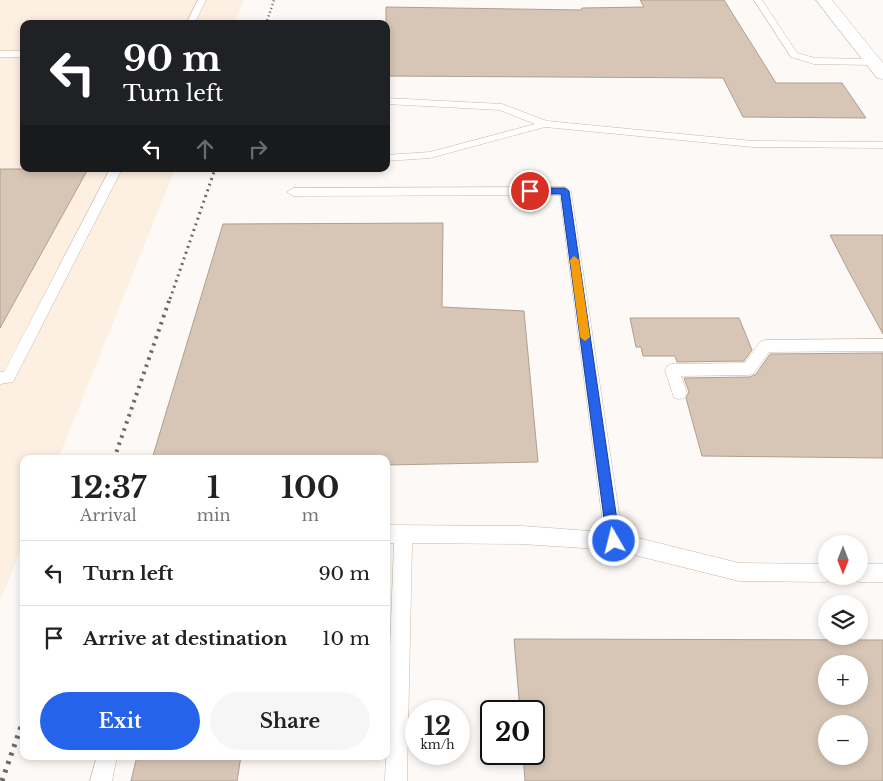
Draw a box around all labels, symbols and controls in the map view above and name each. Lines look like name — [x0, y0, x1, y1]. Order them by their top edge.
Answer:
text: 90 m — [123, 37, 221, 80]
icon: left — [40, 40, 105, 105]
text: Turn left — [123, 80, 223, 107]
icon: left — [138, 135, 166, 163]
icon: ahead — [191, 135, 219, 163]
icon: right — [244, 135, 272, 163]
pin — [509, 170, 551, 212]
icon: arrive — [516, 177, 544, 205]
text: 12:37 — [71, 469, 146, 506]
text: 1 — [207, 469, 220, 506]
text: 100 — [281, 469, 339, 506]
text: Arrival — [80, 505, 137, 525]
text: min — [197, 505, 230, 525]
text: m — [302, 505, 319, 525]
position arrow — [587, 514, 639, 566]
north arrow — [818, 535, 868, 585]
map controls — [818, 535, 868, 765]
icon: left — [40, 559, 68, 587]
text: Turn left — [83, 562, 174, 585]
text: 90 m — [318, 562, 370, 585]
button: layers — [818, 595, 868, 645]
icon: arrive — [40, 624, 68, 652]
text: Arrive at destination — [83, 627, 287, 650]
text: 10 m — [322, 627, 370, 650]
button: + — [818, 655, 868, 705]
button: Exit — [40, 692, 200, 750]
button: Share — [210, 692, 370, 750]
speed limit sign: 20 — [480, 700, 545, 765]
text: 12 — [424, 711, 451, 742]
button: − — [818, 715, 868, 765]
text: km/h — [420, 737, 455, 752]

